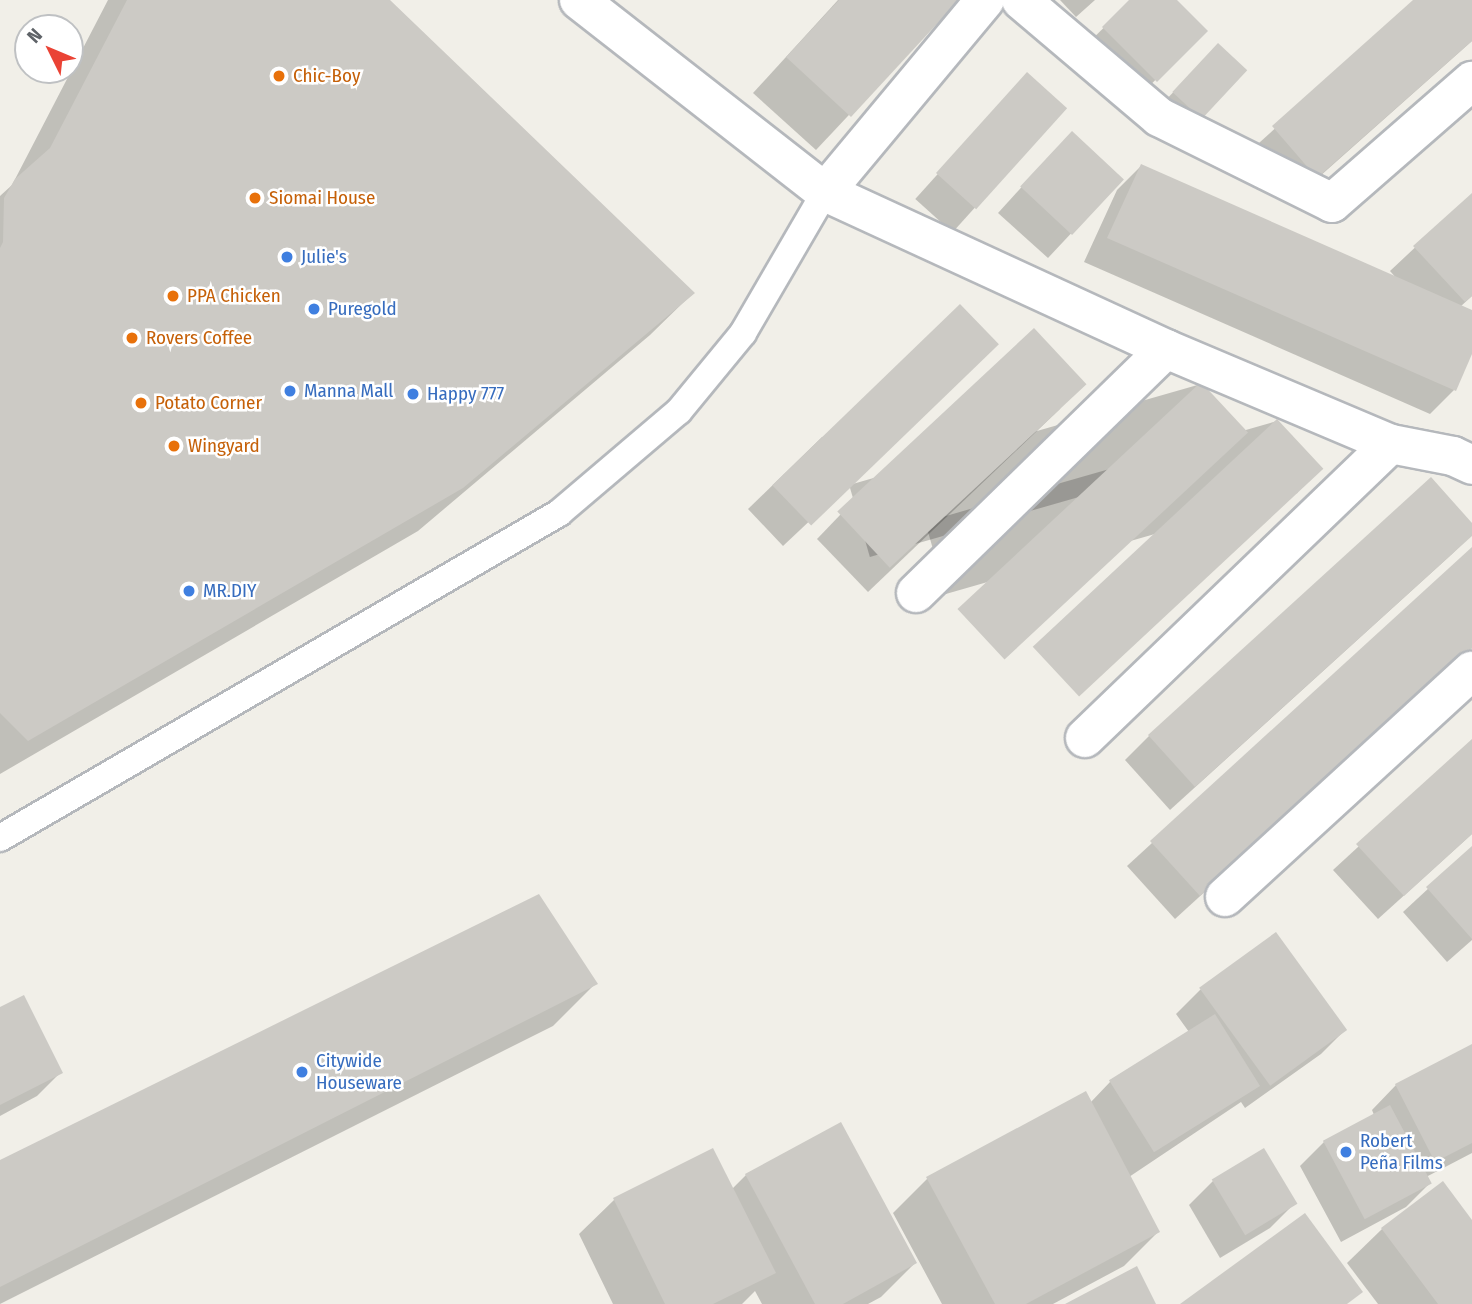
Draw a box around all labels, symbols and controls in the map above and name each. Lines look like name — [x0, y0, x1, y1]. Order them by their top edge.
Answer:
north arrow — [14, 14, 84, 84]
text: N — [22, 24, 47, 48]
place label: Chic-Boy — [293, 65, 360, 87]
marker: Chic-Boy — [271, 68, 287, 84]
place label: Siomai House — [269, 187, 375, 209]
marker: Siomai House — [247, 190, 263, 206]
place label: Julie's — [301, 246, 347, 268]
marker: Julie's — [279, 249, 295, 265]
place label: PPA Chicken — [187, 285, 281, 307]
marker: PPA Chicken — [165, 288, 181, 304]
place label: Puregold — [328, 298, 397, 320]
marker: Puregold — [306, 301, 322, 317]
place label: Rovers Coffee — [146, 327, 252, 349]
marker: Rovers Coffee — [124, 330, 140, 346]
place label: Manna Mall — [304, 380, 393, 402]
marker: Manna Mall — [282, 383, 298, 399]
place label: Happy 777 — [427, 383, 504, 405]
marker: Happy 777 — [405, 386, 421, 402]
place label: Potato Corner — [155, 392, 262, 414]
marker: Potato Corner — [133, 395, 149, 411]
place label: Wingyard — [188, 435, 260, 457]
marker: Wingyard — [166, 438, 182, 454]
place label: MR.DIY — [203, 580, 256, 602]
marker: MR.DIY — [181, 583, 197, 599]
place label: Citywide Houseware — [316, 1050, 402, 1094]
marker: Citywide Houseware — [294, 1064, 310, 1080]
place label: Robert Peña Films — [1360, 1130, 1443, 1174]
marker: Robert Peña Films — [1338, 1144, 1354, 1160]

